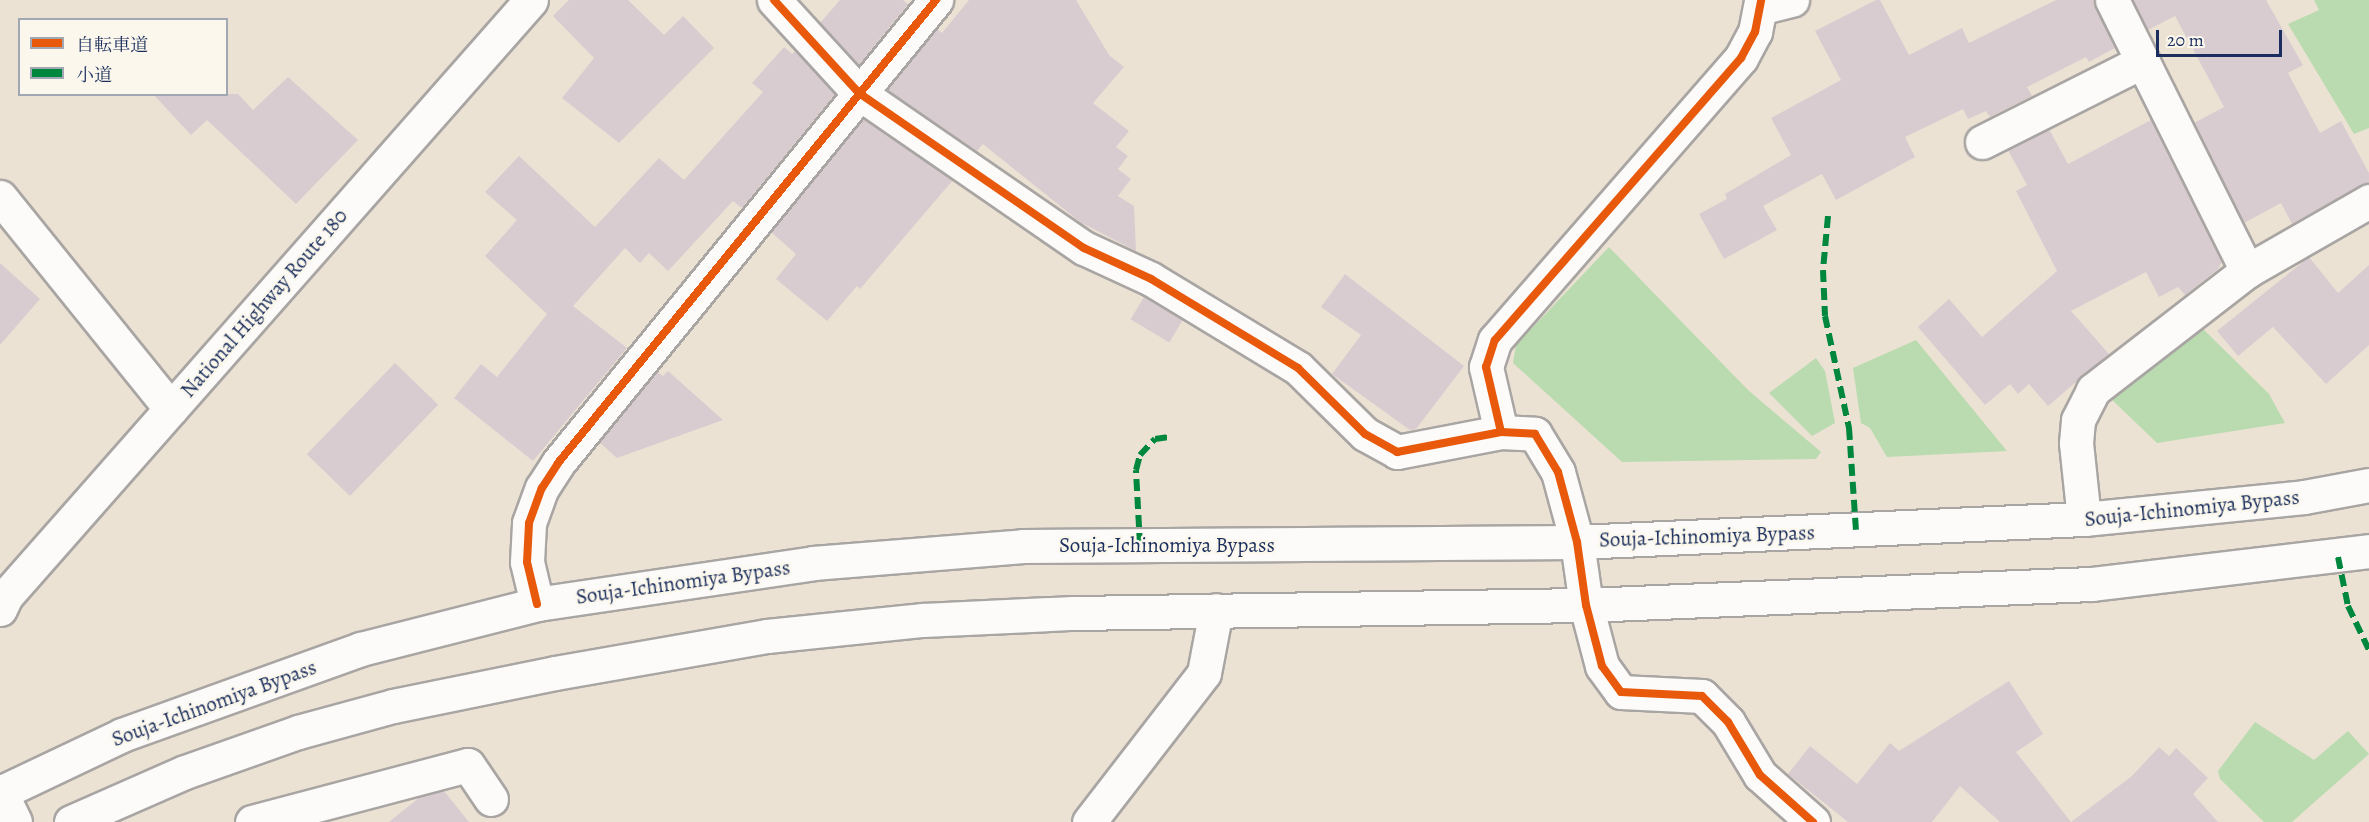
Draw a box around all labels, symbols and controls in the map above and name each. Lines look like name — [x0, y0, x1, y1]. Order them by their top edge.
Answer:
legend — [18, 18, 228, 96]
scale bar — [2159, 18, 2285, 56]
text: 20 m — [2167, 28, 2204, 52]
text: 自転車道 — [76, 33, 148, 57]
text: 小道 — [76, 63, 112, 87]
street label: National Highway Route 180 — [175, 204, 353, 402]
street label: Souja-Ichinomiya Bypass — [2083, 484, 2301, 532]
street label: Souja-Ichinomiya Bypass — [1599, 520, 1815, 552]
street label: Souja-Ichinomiya Bypass — [1059, 532, 1275, 558]
street label: Souja-Ichinomiya Bypass — [574, 554, 792, 610]
street label: Souja-Ichinomiya Bypass — [108, 654, 320, 752]

